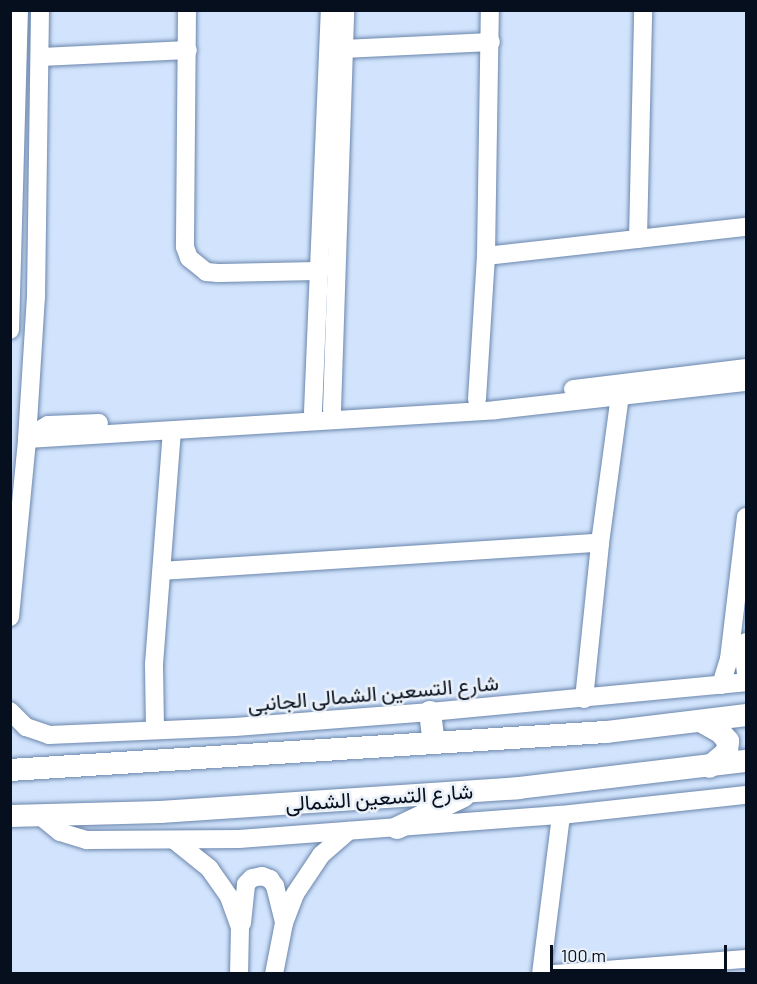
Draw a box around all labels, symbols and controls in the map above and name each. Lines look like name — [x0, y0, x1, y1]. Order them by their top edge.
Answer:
street label: شارع التسعين الشمالى الجانبى — [246, 669, 500, 717]
street label: شارع التسعين الشمالى — [284, 778, 474, 816]
scale bar — [553, 933, 730, 971]
text: 100 m — [561, 944, 606, 966]

